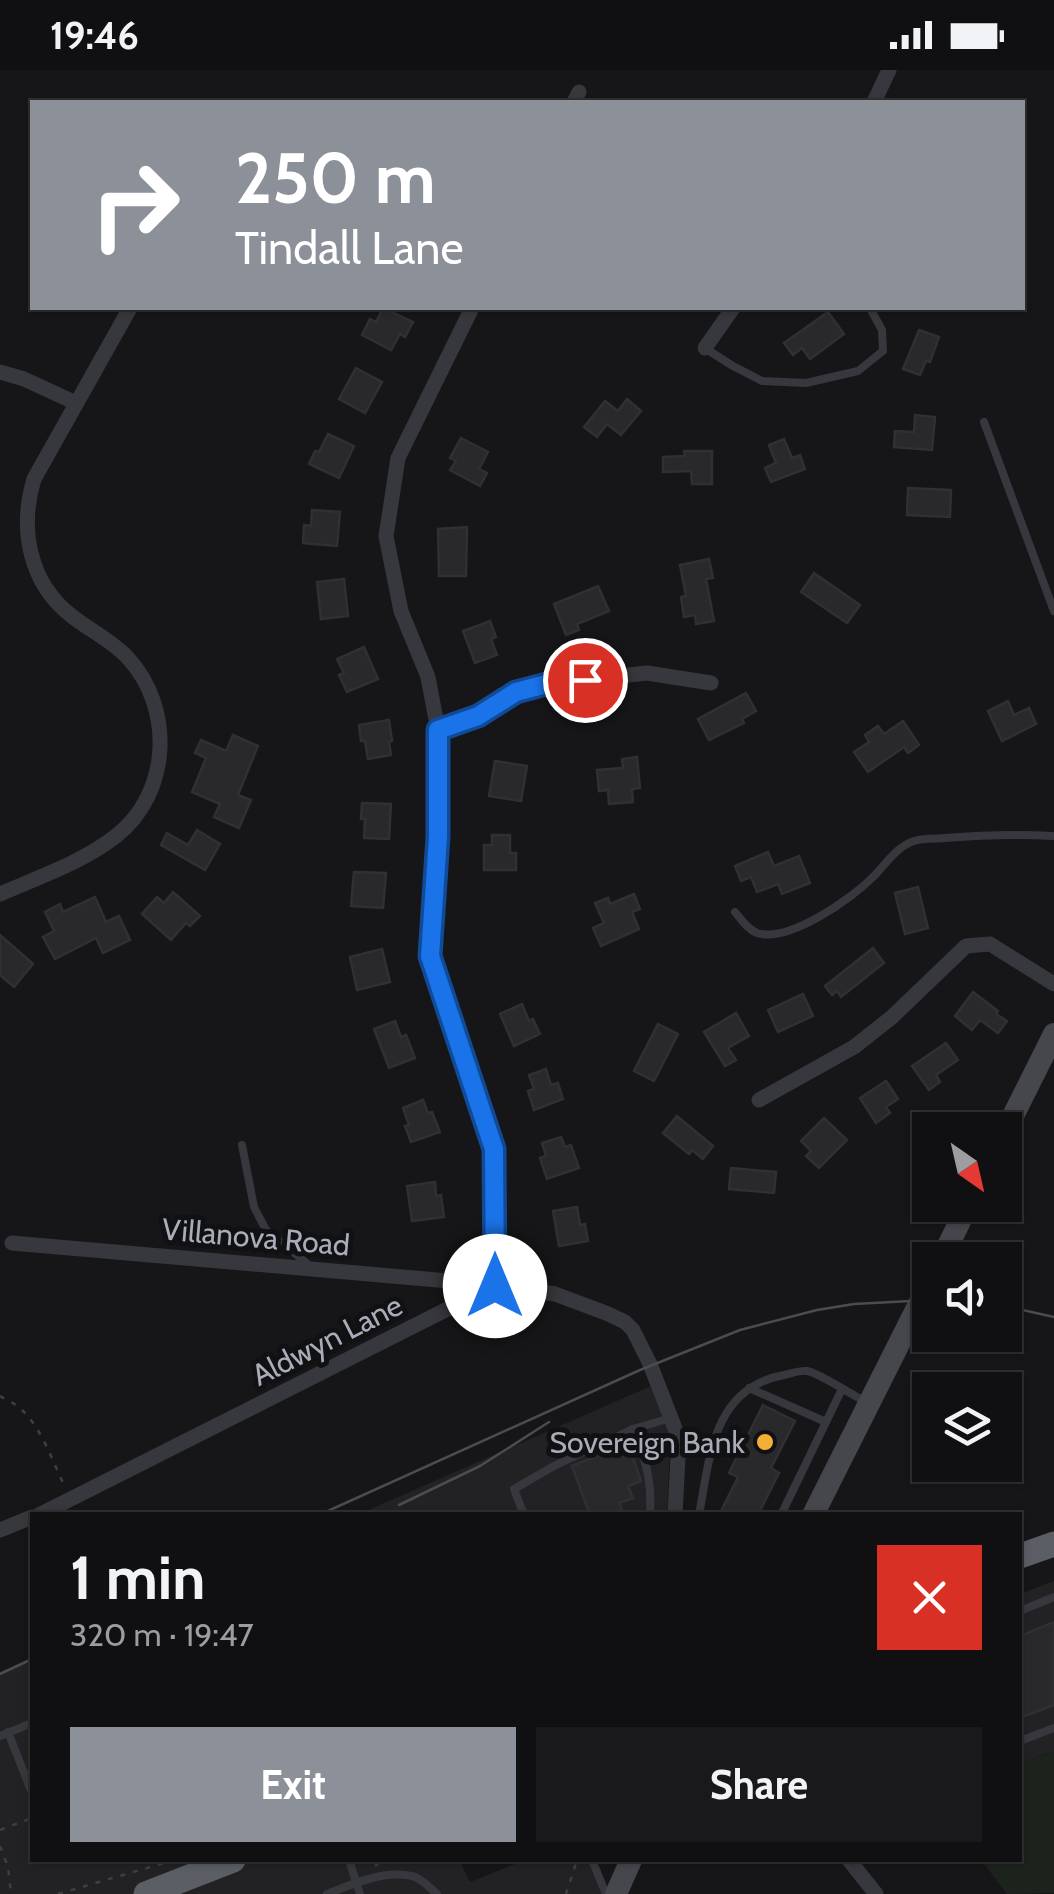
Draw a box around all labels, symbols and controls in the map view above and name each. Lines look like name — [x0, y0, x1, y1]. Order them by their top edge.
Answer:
text: 19:46 — [50, 12, 139, 59]
text: 250 m — [235, 135, 436, 221]
icon: right — [70, 140, 200, 270]
text: Tindall Lane — [235, 221, 464, 275]
pin — [543, 638, 628, 723]
icon: arrive — [558, 653, 613, 708]
north arrow — [912, 1112, 1022, 1222]
map controls — [912, 1112, 1022, 1482]
street label: Villanova Road — [161, 1210, 351, 1264]
position arrow — [443, 1234, 547, 1338]
button: sound — [912, 1242, 1022, 1352]
street label: Aldwyn Lane — [246, 1286, 408, 1394]
button: layers — [912, 1372, 1022, 1482]
place label: Sovereign Bank — [550, 1424, 746, 1461]
marker: Sovereign Bank — [754, 1431, 776, 1453]
text: 1 min — [70, 1541, 205, 1614]
button: close — [877, 1545, 982, 1650]
text: 320 m · 19:47 — [70, 1615, 254, 1654]
button: Exit — [70, 1727, 516, 1842]
button: Share — [536, 1727, 982, 1842]

